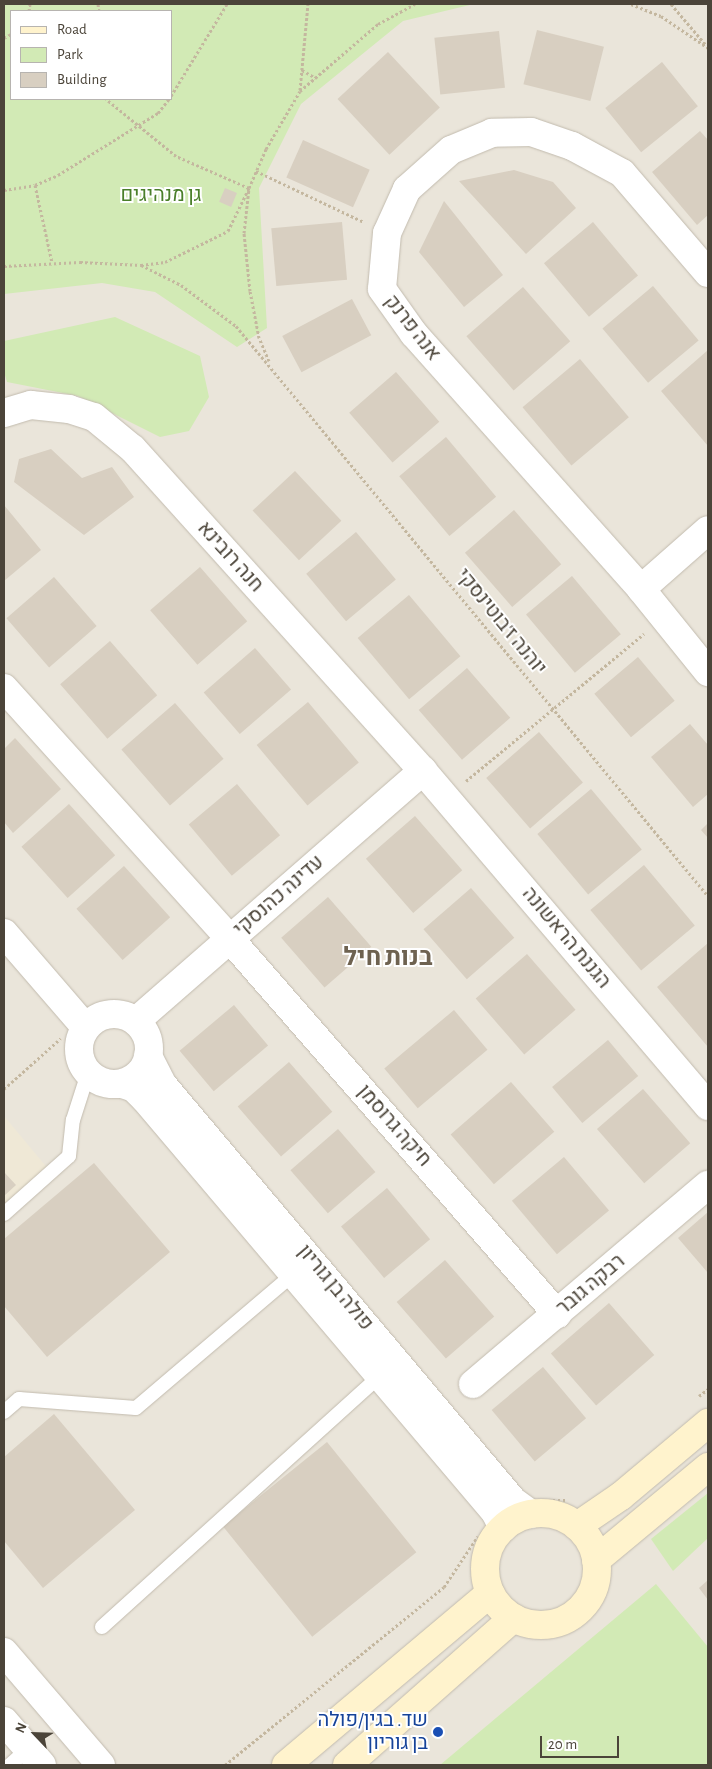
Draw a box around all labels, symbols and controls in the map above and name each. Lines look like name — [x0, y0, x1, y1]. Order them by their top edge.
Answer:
legend — [10, 10, 172, 100]
text: Road — [57, 22, 87, 37]
text: Park — [57, 47, 83, 62]
text: Building — [57, 72, 107, 87]
park label: גן מנהיגים — [121, 183, 201, 207]
street label: אנה פרנק — [379, 290, 445, 366]
street label: חנה רובינא — [192, 517, 268, 597]
street label: יוהנה ז'בוטינסקי — [451, 564, 551, 680]
street label: עדינה כהנסקי — [229, 850, 329, 942]
street label: הגננת הראשונה — [517, 882, 615, 994]
district label: בנות חיל — [343, 943, 433, 973]
street label: חיקה גרוסמן — [352, 1080, 436, 1172]
street label: פולה בן גוריון — [292, 1240, 378, 1336]
street label: רבקה גובר — [552, 1250, 630, 1320]
place label: שד. בגין/פולה בן גוריון — [318, 1708, 428, 1755]
north arrow — [10, 1709, 60, 1759]
text: N — [13, 1721, 30, 1735]
marker: שד. בגין/פולה בן גוריון — [432, 1726, 444, 1738]
scale bar — [542, 1726, 621, 1758]
text: 20 m — [548, 1737, 577, 1752]

